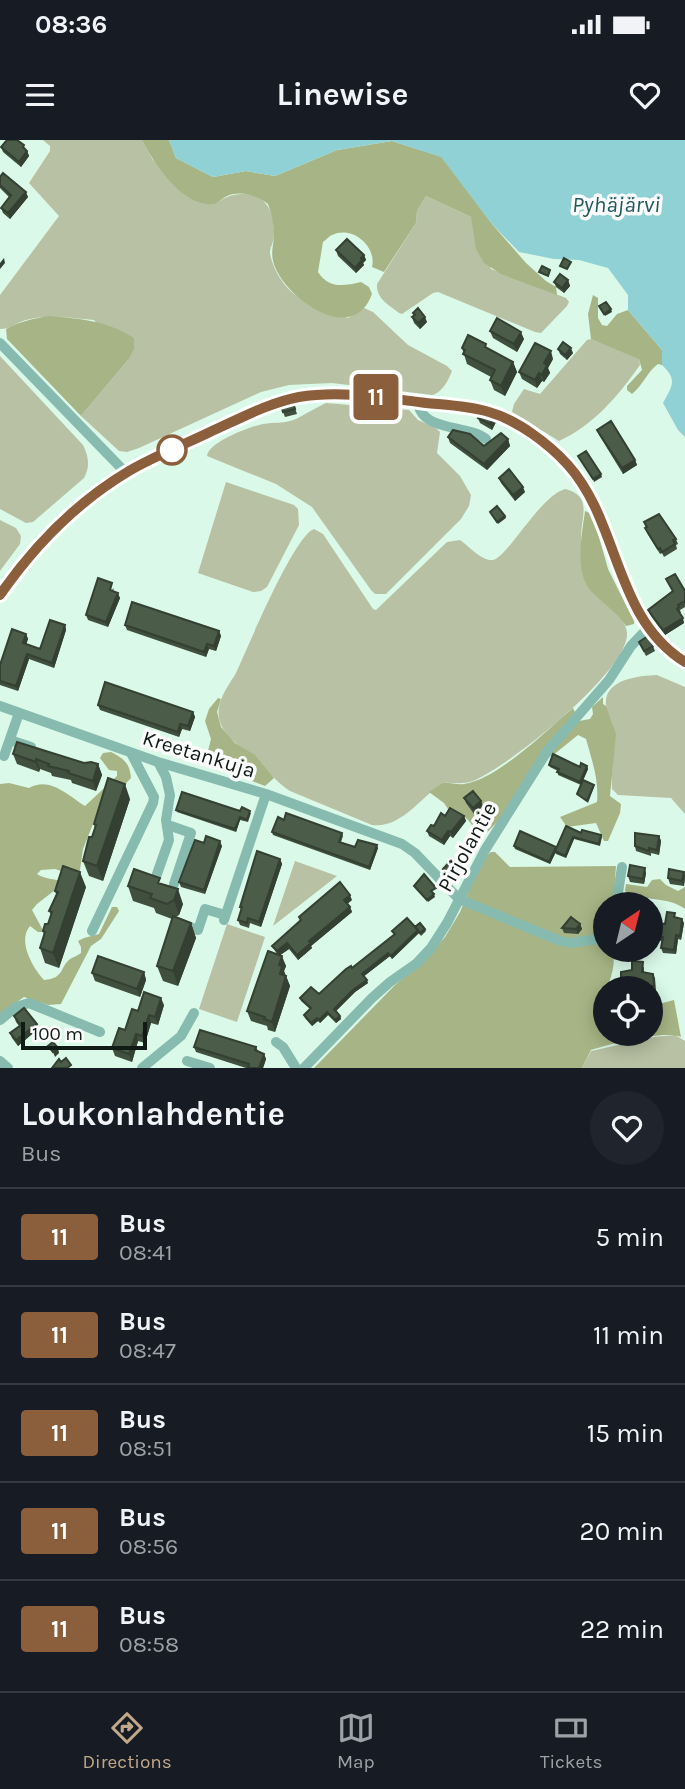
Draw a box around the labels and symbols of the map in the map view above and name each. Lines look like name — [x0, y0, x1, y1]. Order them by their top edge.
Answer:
water label: Pyhäjärvi — [572, 191, 660, 218]
line badge: 11 — [344, 374, 408, 420]
unlabelled marker — [157, 435, 187, 465]
street label: Kreetankuja — [140, 725, 258, 783]
street label: Pirjolantie — [433, 798, 501, 896]
north arrow — [593, 892, 663, 962]
scale bar — [21, 1019, 147, 1051]

